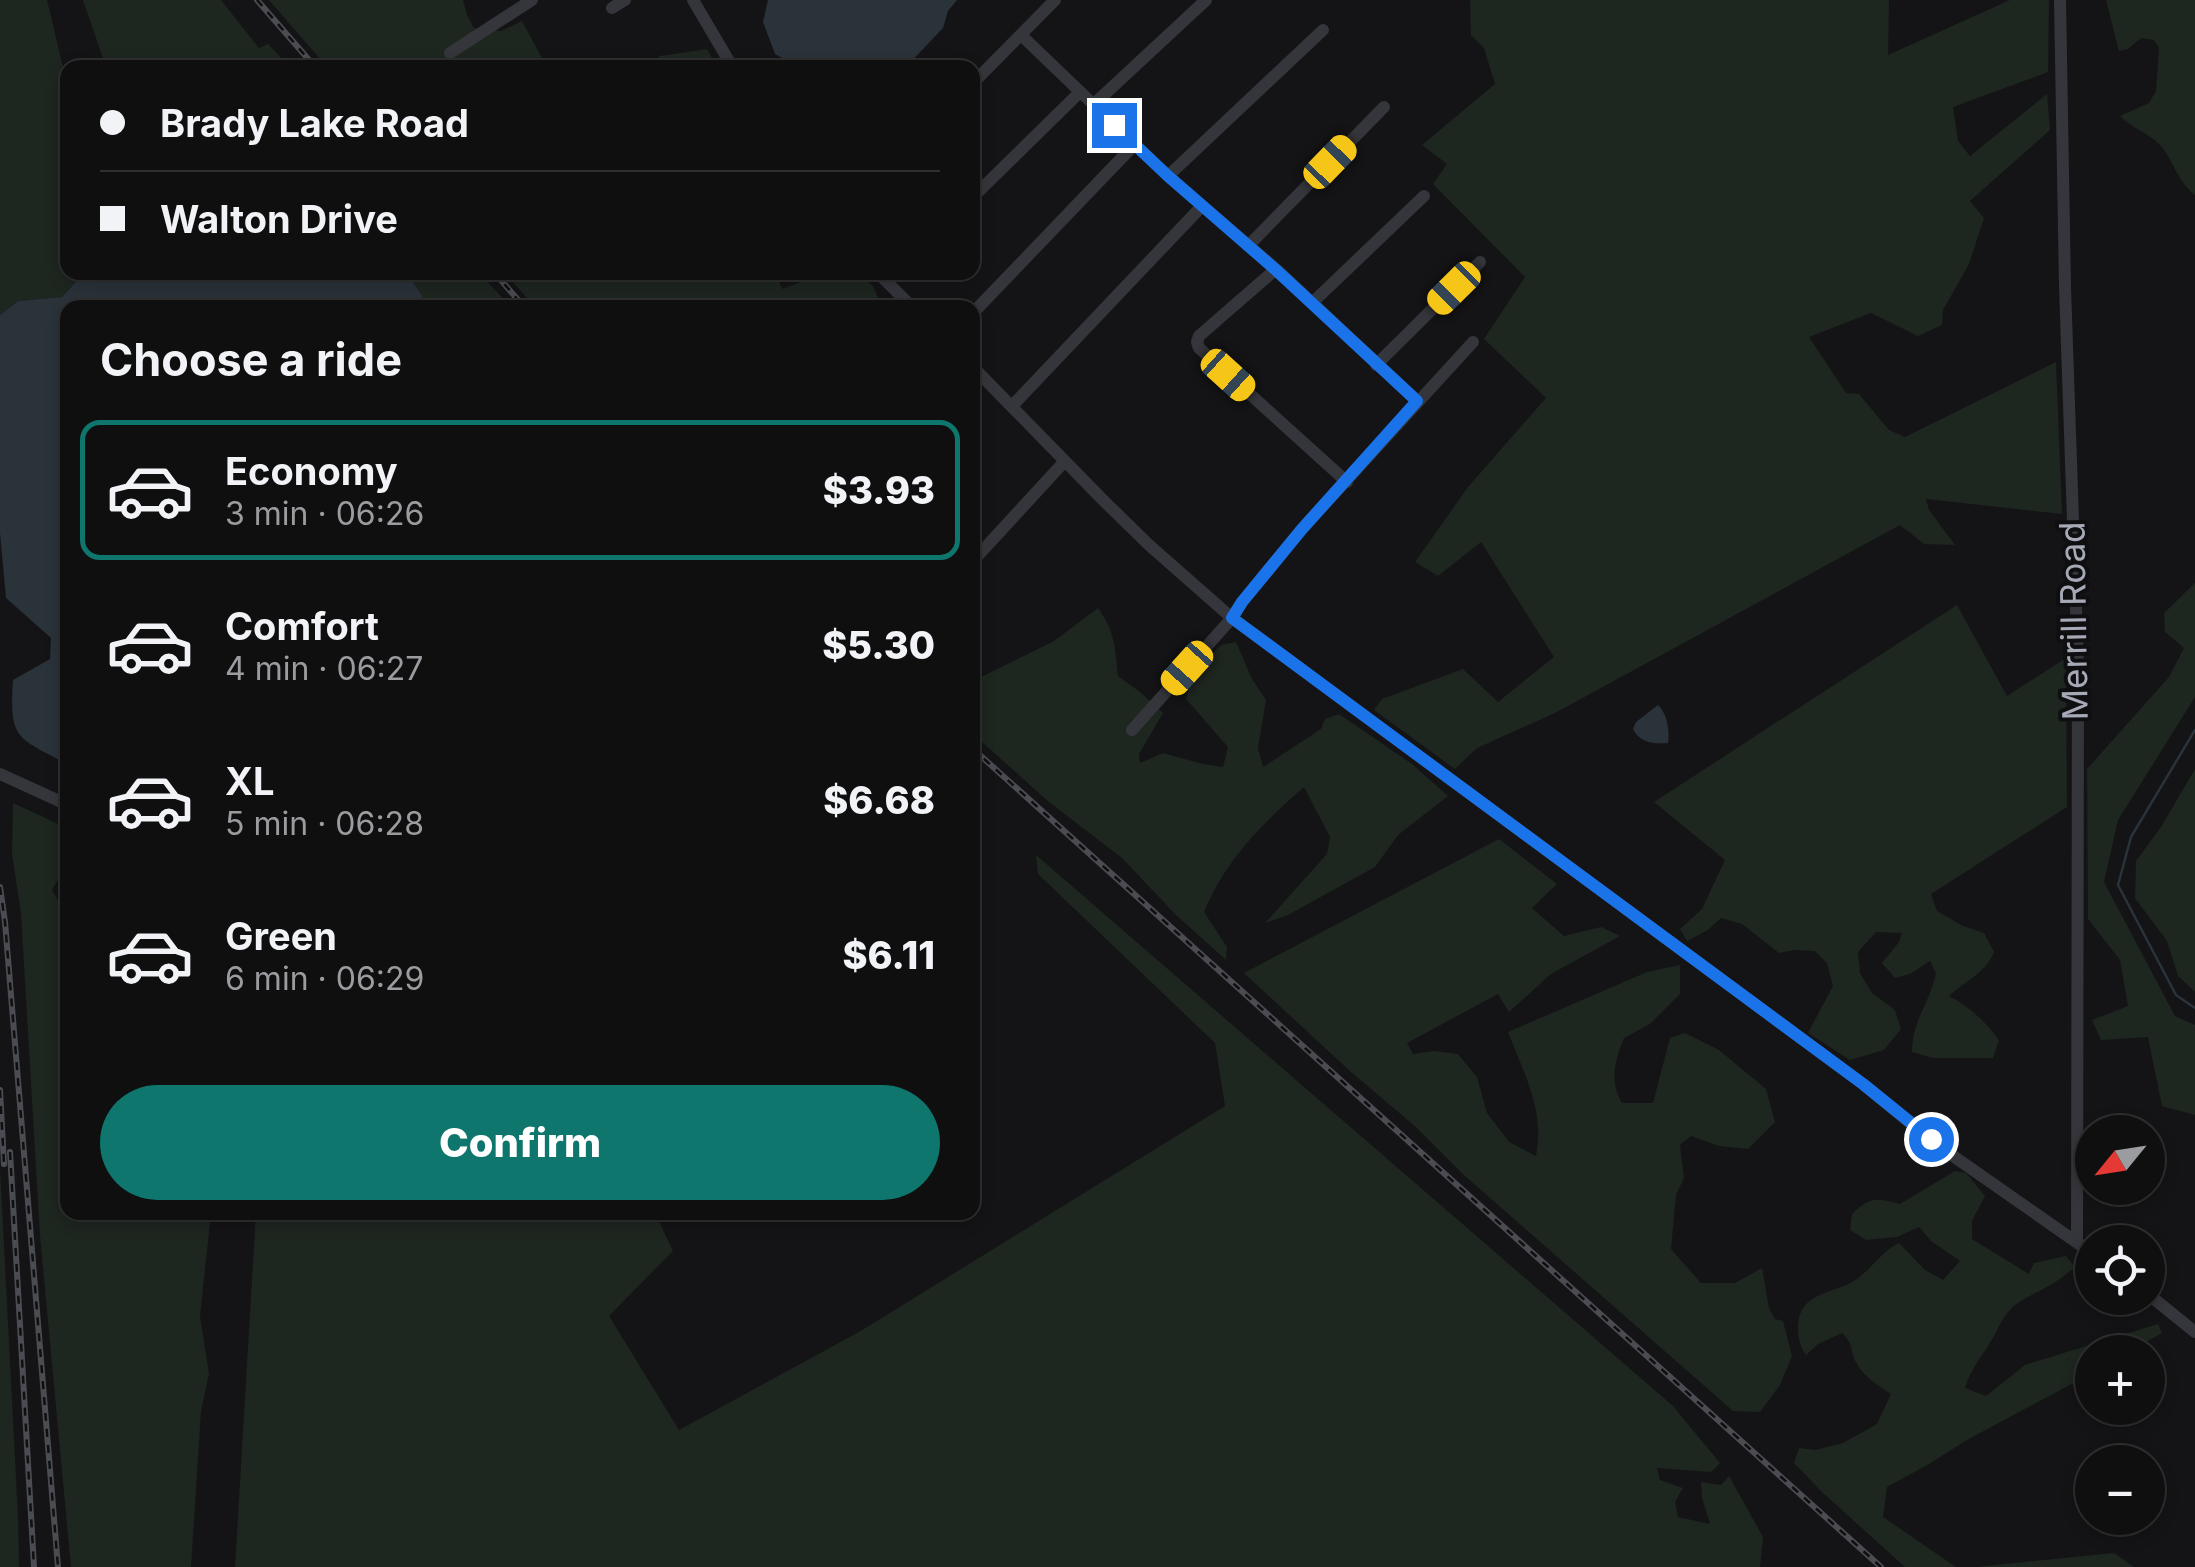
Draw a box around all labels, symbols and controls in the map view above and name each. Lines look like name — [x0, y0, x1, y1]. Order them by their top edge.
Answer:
text: Brady Lake Road — [160, 100, 469, 146]
route end — [1092, 103, 1137, 148]
car — [1298, 130, 1362, 194]
text: Walton Drive — [160, 196, 398, 242]
car — [1422, 256, 1486, 320]
text: Choose a ride — [100, 332, 402, 387]
car — [1196, 344, 1260, 406]
icon: car — [105, 445, 195, 535]
text: Economy — [225, 448, 398, 494]
text: $3.93 — [823, 467, 935, 513]
text: 3 min · 06:26 — [225, 494, 424, 533]
street label: Merrill Road — [2050, 521, 2096, 721]
icon: car — [105, 600, 195, 690]
text: Comfort — [225, 603, 379, 649]
text: $5.30 — [822, 622, 935, 668]
car — [1156, 636, 1218, 700]
text: 4 min · 06:27 — [225, 649, 423, 688]
icon: car — [105, 755, 195, 845]
text: XL — [225, 758, 275, 804]
text: $6.68 — [823, 777, 935, 823]
text: 5 min · 06:28 — [225, 804, 424, 843]
icon: car — [105, 910, 195, 1000]
text: Green — [225, 913, 337, 959]
text: $6.11 — [842, 932, 935, 978]
text: 6 min · 06:29 — [225, 959, 424, 998]
button: Confirm — [100, 1085, 940, 1200]
north arrow — [2075, 1115, 2165, 1205]
map controls — [2075, 1115, 2165, 1535]
route start — [1909, 1117, 1954, 1162]
button: locate — [2075, 1225, 2165, 1315]
button: + — [2075, 1335, 2165, 1425]
button: − — [2075, 1445, 2165, 1535]

